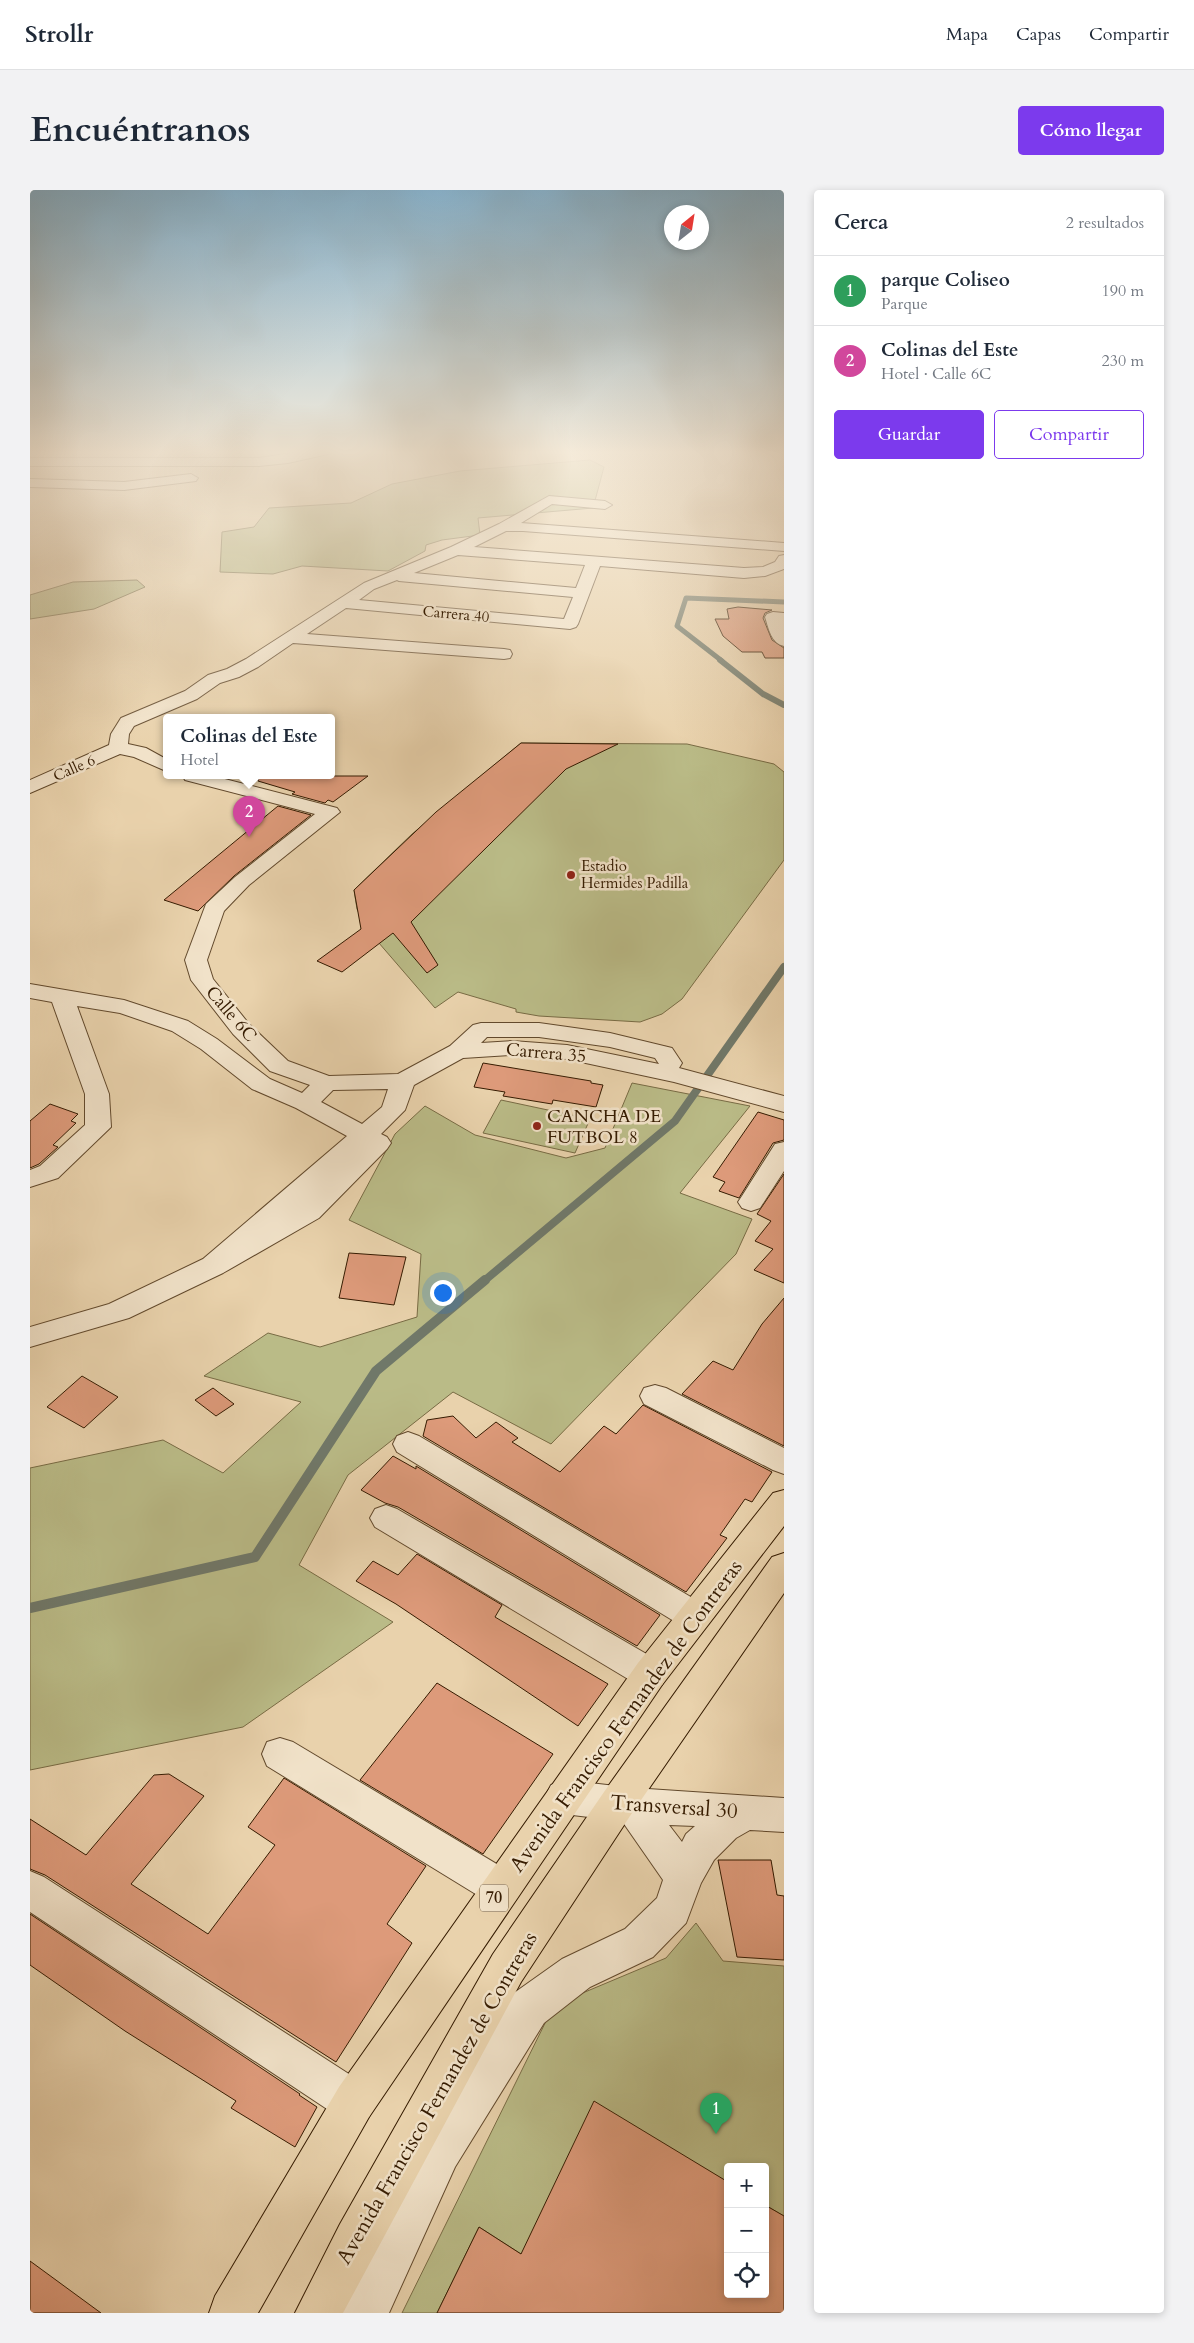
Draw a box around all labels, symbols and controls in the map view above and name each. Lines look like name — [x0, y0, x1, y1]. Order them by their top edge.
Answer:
text: Strollr — [25, 18, 93, 51]
text: Mapa — [946, 22, 988, 47]
text: Capas — [1016, 22, 1061, 47]
text: Compartir — [1089, 22, 1169, 47]
text: Encuéntranos — [30, 106, 251, 154]
button: Cómo llegar — [1018, 106, 1164, 155]
north arrow — [664, 205, 709, 250]
text: Cerca — [834, 208, 888, 237]
text: 2 resultados — [1066, 212, 1144, 234]
text: parque Coliseo — [881, 267, 1010, 293]
text: 1 — [846, 280, 854, 302]
text: 190 m — [1102, 280, 1144, 302]
text: Parque — [881, 293, 928, 315]
text: Colinas del Este — [881, 337, 1018, 363]
text: 2 — [846, 350, 854, 372]
text: 230 m — [1102, 350, 1144, 372]
text: Hotel · Calle 6C — [881, 363, 991, 385]
button: Guardar — [834, 410, 984, 459]
button: Compartir — [994, 410, 1144, 459]
street label: Carrera 40 — [422, 601, 491, 627]
popup — [163, 714, 335, 779]
text: Colinas del Este — [180, 723, 318, 749]
text: Hotel — [180, 749, 219, 771]
street label: Calle 6 — [50, 750, 99, 786]
pin: 2 — [233, 796, 265, 837]
place label: Estadio Hermides Padilla — [581, 856, 689, 893]
marker: Estadio Hermides Padilla — [565, 869, 577, 881]
street label: Calle 6C — [200, 981, 262, 1048]
street label: Carrera 35 — [505, 1037, 587, 1069]
place label: CANCHA DE FUTBOL 8 — [547, 1104, 661, 1150]
marker: CANCHA DE FUTBOL 8 — [531, 1120, 543, 1132]
your location — [430, 1280, 456, 1306]
street label: Avenida Francisco Fernandez de Contreras — [503, 1554, 749, 1878]
street label: Transversal 30 — [609, 1788, 739, 1826]
road number: 70 — [480, 1885, 508, 1912]
street label: Avenida Francisco Fernandez de Contreras — [330, 1926, 544, 2270]
pin: 1 — [700, 2093, 732, 2134]
map controls — [724, 2163, 769, 2298]
button: + — [724, 2163, 769, 2208]
button: − — [724, 2208, 769, 2253]
button: locate — [724, 2253, 769, 2298]

